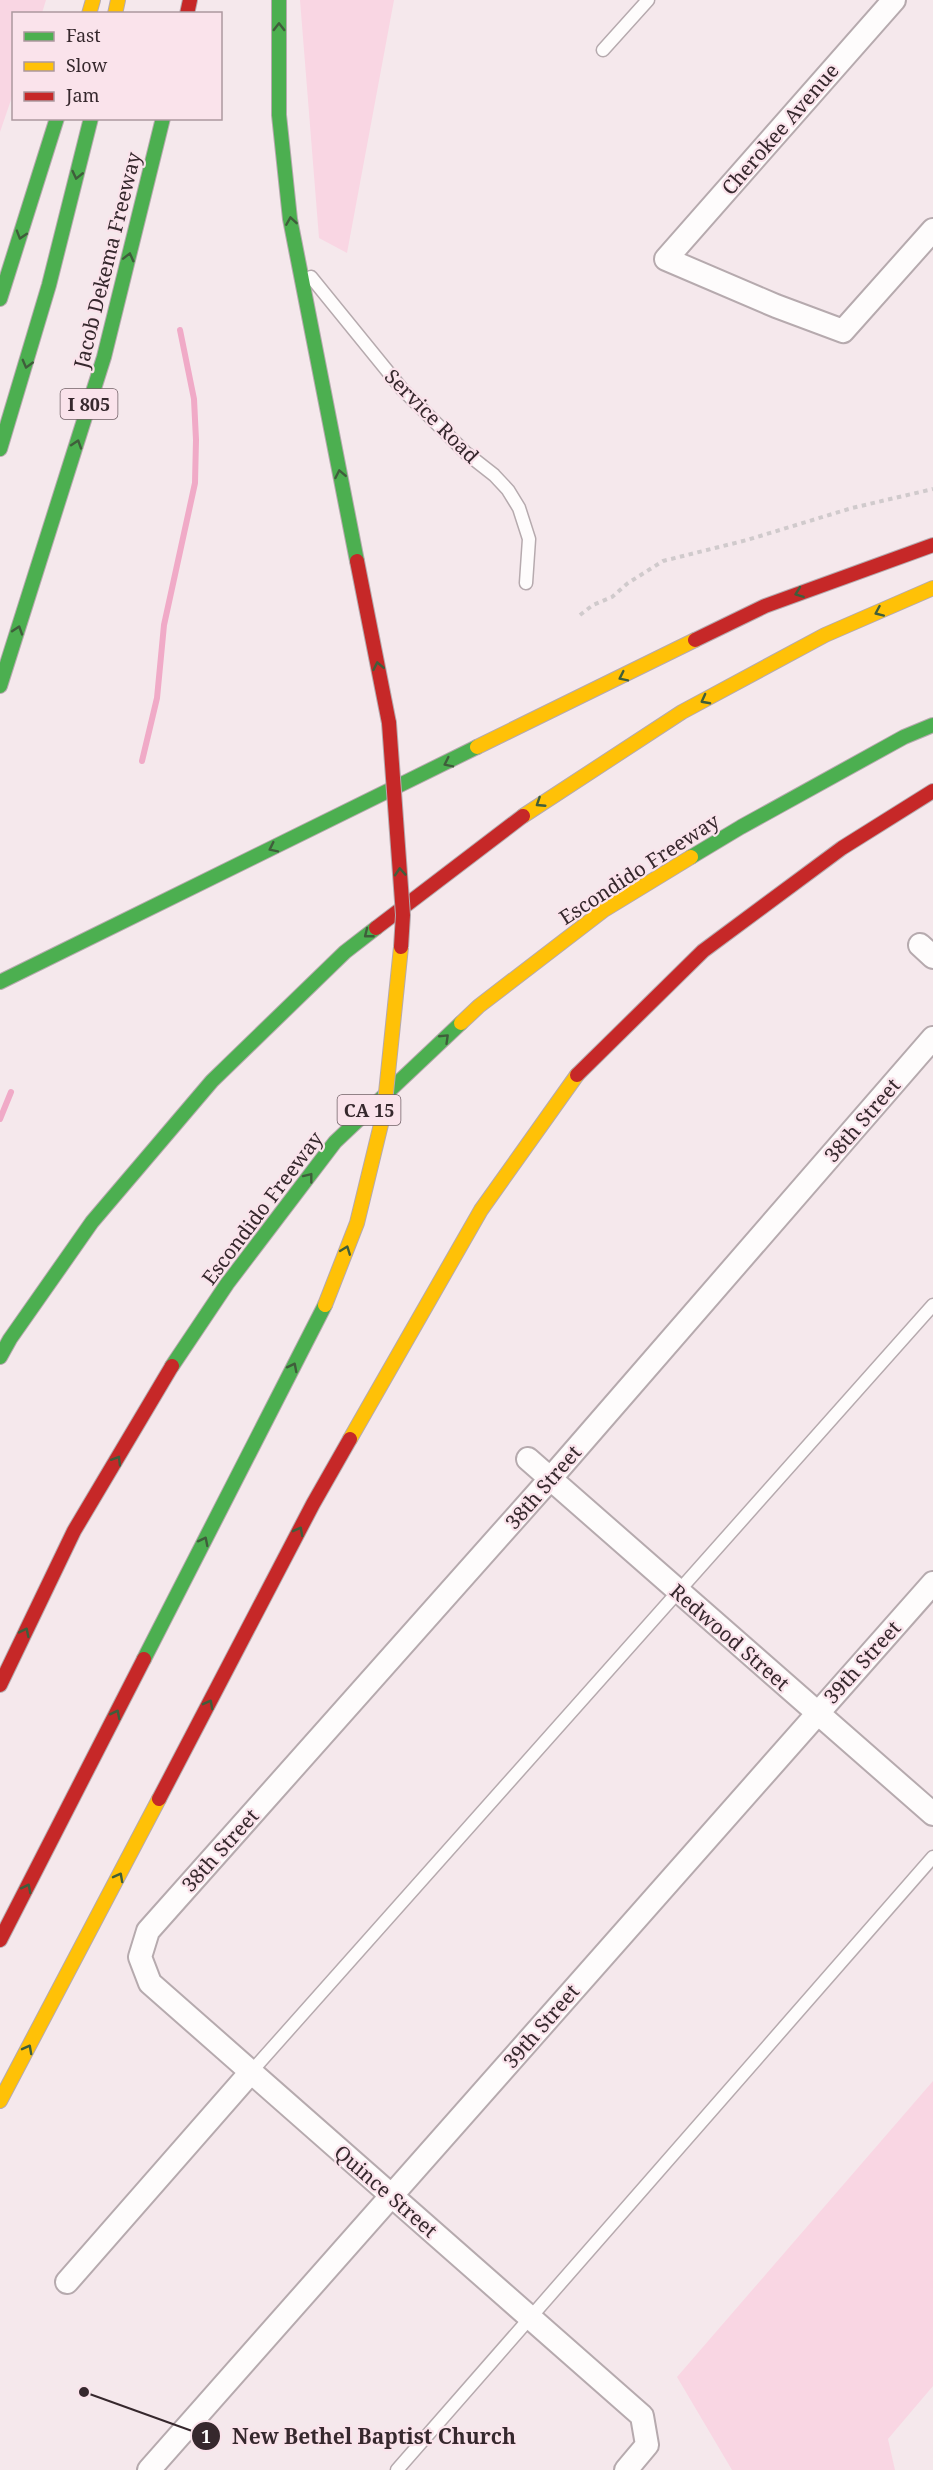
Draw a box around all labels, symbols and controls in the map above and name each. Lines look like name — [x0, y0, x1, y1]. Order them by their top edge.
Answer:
legend — [12, 12, 222, 120]
one-way arrow — [273, 22, 285, 31]
text: Fast — [66, 23, 101, 47]
text: Slow — [66, 53, 108, 77]
street label: Cherokee Avenue — [715, 57, 845, 201]
text: Jam — [65, 83, 100, 107]
street label: Jacob Dekema Freeway — [67, 148, 147, 372]
one-way arrow — [72, 170, 85, 180]
one-way arrow — [286, 216, 298, 226]
one-way arrow — [16, 229, 28, 240]
one-way arrow — [121, 252, 134, 262]
one-way arrow — [22, 358, 34, 369]
street label: Service Road — [379, 363, 485, 469]
road number: I 805 — [60, 389, 118, 419]
one-way arrow — [69, 439, 82, 450]
one-way arrow — [334, 470, 347, 480]
one-way arrow — [794, 586, 805, 599]
one-way arrow — [875, 605, 886, 617]
one-way arrow — [10, 625, 23, 636]
one-way arrow — [372, 661, 385, 671]
one-way arrow — [619, 670, 629, 681]
one-way arrow — [701, 693, 712, 704]
one-way arrow — [443, 755, 454, 767]
one-way arrow — [536, 796, 547, 807]
street label: Escondido Freeway — [554, 807, 725, 931]
one-way arrow — [268, 841, 279, 852]
one-way arrow — [394, 868, 407, 877]
one-way arrow — [364, 927, 375, 938]
one-way arrow — [438, 1034, 448, 1045]
street label: 38th Street — [818, 1072, 906, 1168]
road number: CA 15 — [338, 1095, 400, 1125]
street label: Escondido Freeway — [195, 1125, 329, 1290]
one-way arrow — [301, 1173, 312, 1184]
one-way arrow — [339, 1245, 351, 1256]
one-way arrow — [286, 1363, 297, 1373]
street label: 38th Street — [499, 1439, 587, 1535]
one-way arrow — [109, 1456, 121, 1466]
one-way arrow — [292, 1527, 303, 1537]
one-way arrow — [197, 1536, 209, 1547]
street label: Redwood Street — [665, 1578, 795, 1696]
street label: 39th Street — [817, 1615, 907, 1709]
one-way arrow — [18, 1627, 30, 1638]
one-way arrow — [202, 1699, 213, 1710]
one-way arrow — [108, 1710, 120, 1721]
street label: 38th Street — [175, 1803, 265, 1897]
one-way arrow — [111, 1872, 123, 1883]
one-way arrow — [19, 1883, 31, 1894]
street label: 39th Street — [497, 1978, 585, 2074]
one-way arrow — [21, 2045, 32, 2056]
street label: Quince Street — [329, 2139, 443, 2243]
callout: New Bethel Baptist Church — [191, 2417, 528, 2456]
text: New Bethel Baptist Church — [232, 2422, 516, 2450]
text: 1 — [201, 2424, 211, 2448]

